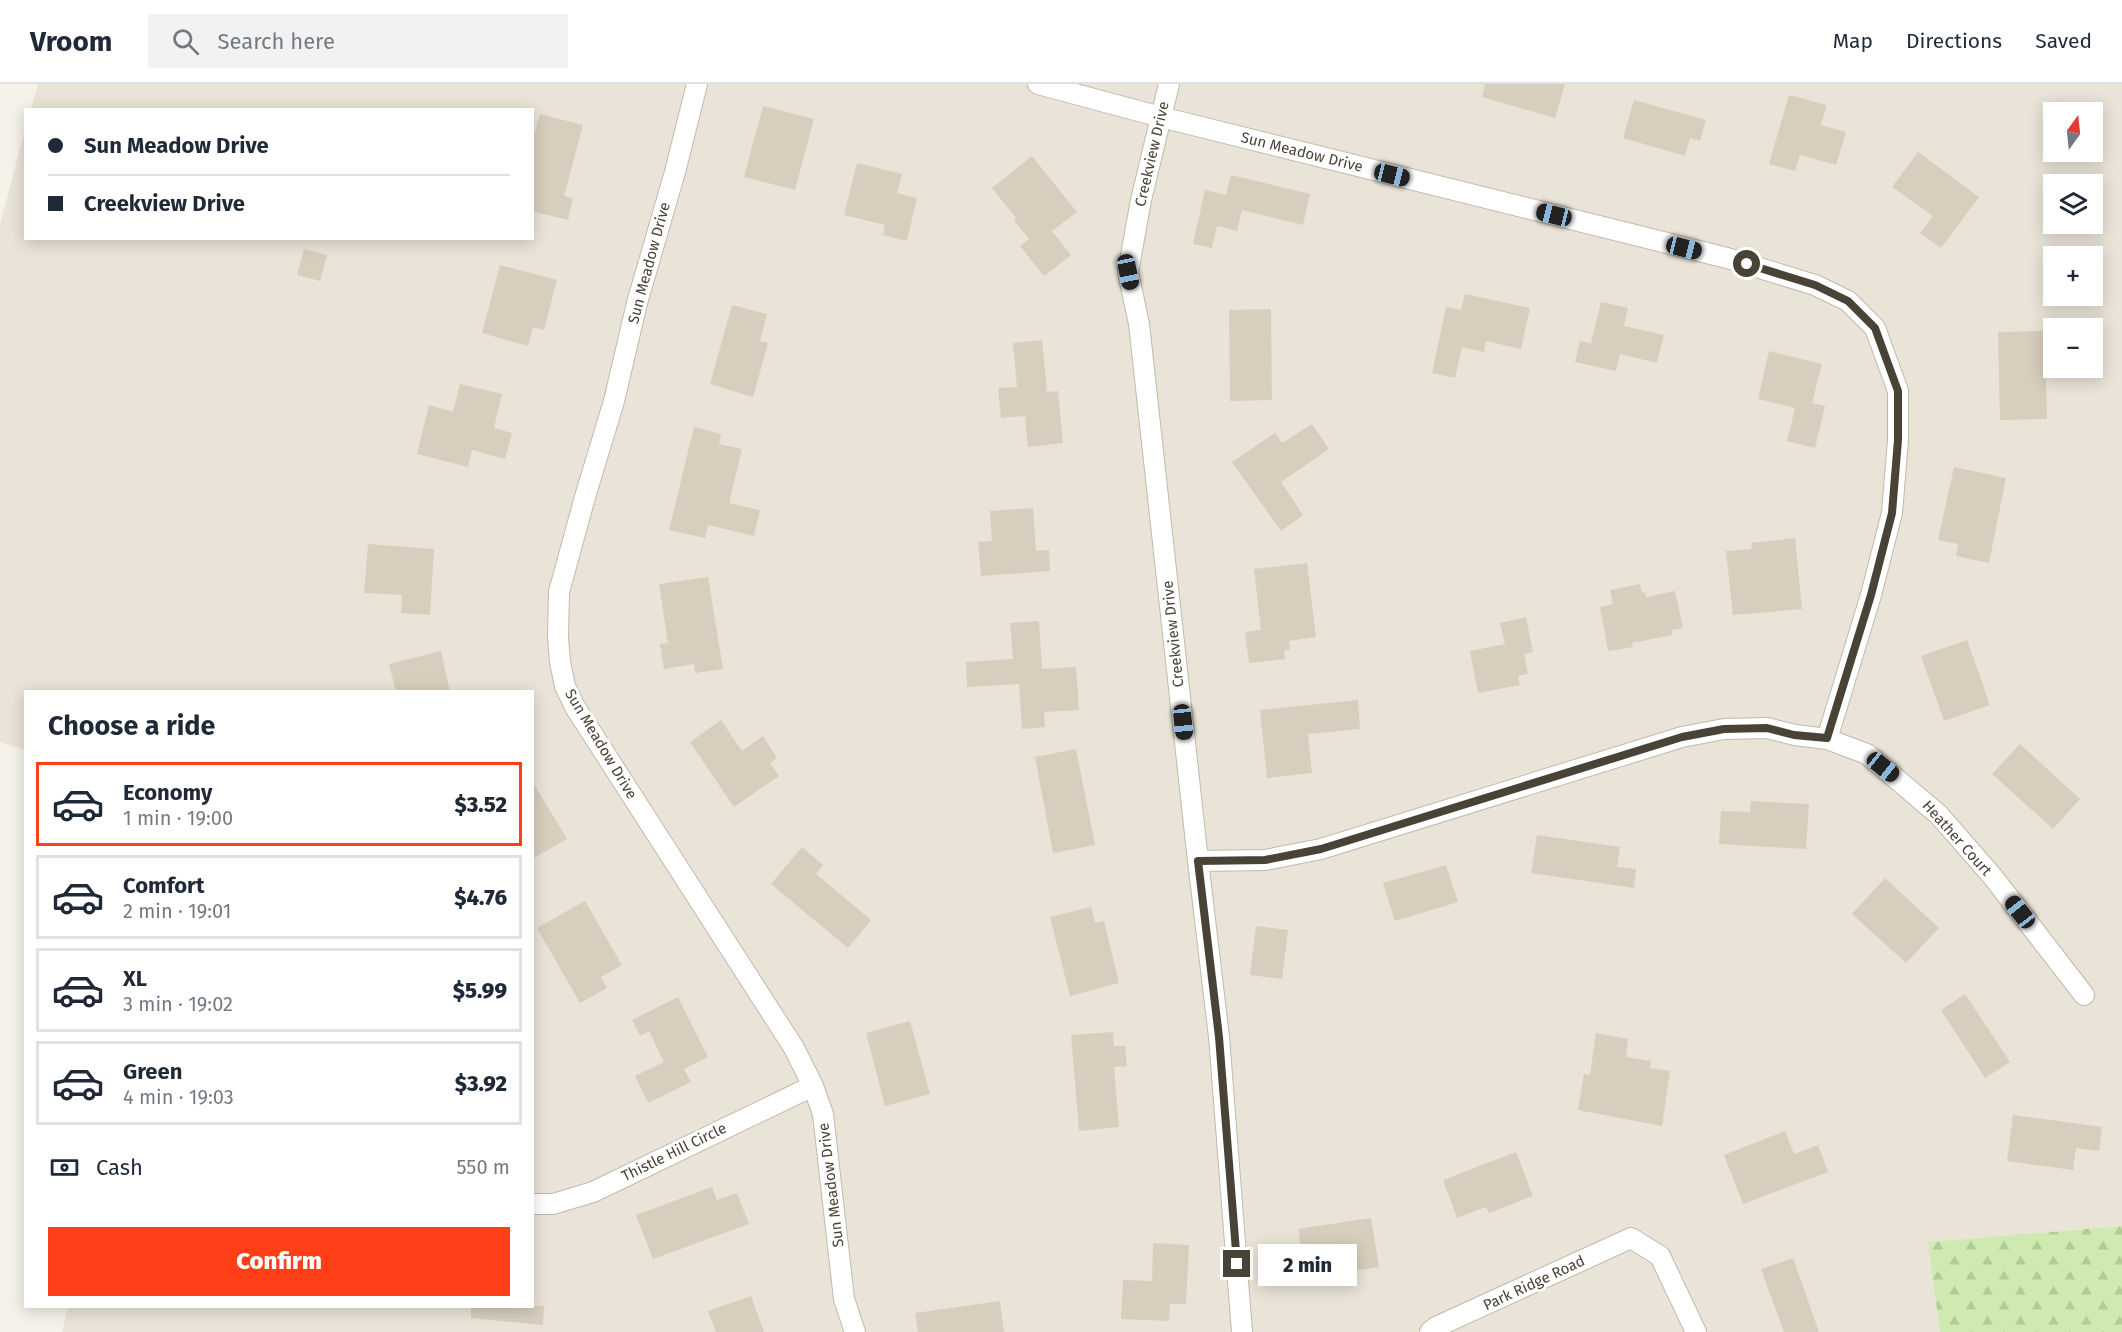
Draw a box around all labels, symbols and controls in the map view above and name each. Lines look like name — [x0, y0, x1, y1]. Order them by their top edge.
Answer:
search box — [148, 14, 568, 68]
text: Vroom — [30, 25, 112, 58]
icon: search — [169, 25, 202, 58]
text: Search here — [217, 28, 335, 55]
text: Map — [1833, 28, 1873, 54]
text: Directions — [1906, 28, 2002, 54]
text: Saved — [2035, 28, 2092, 54]
street label: Creekview Drive — [1131, 100, 1173, 208]
north arrow — [2043, 102, 2103, 162]
map controls — [2043, 102, 2103, 378]
street label: Sun Meadow Drive — [1239, 128, 1365, 176]
text: Sun Meadow Drive — [84, 132, 269, 159]
car — [1372, 162, 1412, 188]
button: layers — [2043, 174, 2103, 234]
text: Creekview Drive — [84, 190, 245, 217]
street label: Sun Meadow Drive — [624, 200, 674, 326]
car — [1534, 202, 1574, 228]
car — [1664, 235, 1704, 261]
button: + — [2043, 246, 2103, 306]
route start — [1733, 250, 1760, 277]
car — [1115, 253, 1141, 291]
button: − — [2043, 318, 2103, 378]
street label: Creekview Drive — [1158, 580, 1188, 688]
street label: Sun Meadow Drive — [561, 686, 641, 802]
car — [1172, 703, 1194, 741]
text: Choose a ride — [48, 710, 215, 742]
car — [1863, 749, 1903, 785]
icon: car — [51, 777, 105, 831]
text: Economy — [123, 779, 212, 806]
text: $3.52 — [455, 791, 507, 818]
street label: Heather Court — [1918, 797, 1996, 880]
text: 1 min · 19:00 — [123, 806, 233, 830]
icon: car — [51, 870, 105, 924]
text: Comfort — [123, 872, 204, 899]
text: $4.76 — [454, 884, 507, 911]
car — [2002, 892, 2038, 932]
text: 2 min · 19:01 — [123, 899, 231, 923]
icon: car — [51, 963, 105, 1017]
text: XL — [123, 965, 147, 992]
text: $5.99 — [453, 977, 507, 1004]
text: 3 min · 19:02 — [123, 992, 233, 1016]
icon: car — [51, 1056, 105, 1110]
text: Green — [123, 1058, 182, 1085]
text: $3.92 — [455, 1070, 507, 1097]
text: 4 min · 19:03 — [123, 1085, 234, 1109]
street label: Thistle Hill Circle — [619, 1119, 729, 1185]
street label: Sun Meadow Drive — [814, 1122, 848, 1248]
icon: cash — [48, 1151, 81, 1184]
text: Cash — [96, 1154, 143, 1181]
text: 550 m — [456, 1155, 510, 1179]
button: Confirm — [48, 1227, 510, 1296]
callout: 2 min — [1258, 1243, 1357, 1285]
route end — [1223, 1250, 1250, 1277]
street label: Park Ridge Road — [1480, 1252, 1588, 1314]
text: 2 min — [1283, 1253, 1332, 1277]

